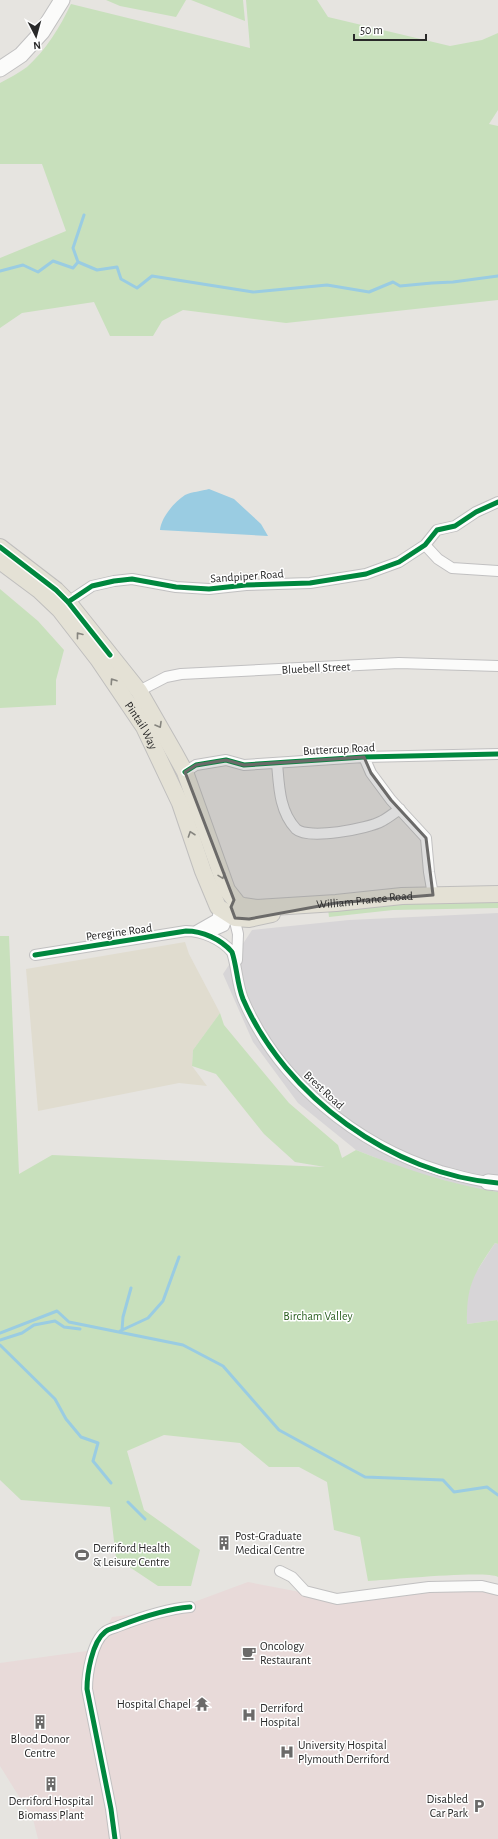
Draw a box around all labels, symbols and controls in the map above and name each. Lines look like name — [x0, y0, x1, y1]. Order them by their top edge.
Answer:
north arrow — [16, 16, 56, 56]
scale bar — [354, 16, 426, 42]
text: 50 m — [360, 24, 383, 36]
text: N — [33, 40, 41, 51]
street label: Sandpiper Road — [210, 567, 284, 585]
one-way arrow — [77, 632, 84, 639]
street label: Bluebell Street — [281, 660, 351, 676]
one-way arrow — [110, 678, 118, 685]
street label: Pintail Way — [123, 699, 160, 752]
one-way arrow — [154, 721, 161, 728]
street label: Buttercup Road — [303, 741, 375, 757]
one-way arrow — [187, 830, 195, 837]
one-way arrow — [218, 873, 226, 880]
street label: William Prance Road — [316, 890, 413, 910]
street label: Peregine Road — [85, 921, 153, 943]
street label: Brest Road — [302, 1069, 346, 1111]
park label: Bircham Valley — [283, 1310, 353, 1323]
place label: Post-Graduate Medical Centre — [235, 1530, 305, 1556]
building icon: Post-Graduate Medical Centre — [216, 1535, 232, 1551]
place label: Derriford Health & Leisure Centre — [93, 1542, 170, 1568]
sports icon: Derriford Health & Leisure Centre — [74, 1547, 90, 1563]
place label: Oncology Restaurant — [260, 1640, 311, 1666]
cafe icon: Oncology Restaurant — [241, 1645, 257, 1661]
temple icon: Hospital Chapel — [194, 1696, 210, 1712]
place label: Hospital Chapel — [117, 1698, 191, 1710]
place label: Derriford Hospital — [260, 1702, 303, 1728]
hospital icon: Derriford Hospital — [241, 1707, 257, 1723]
building icon: Blood Donor Centre — [32, 1714, 48, 1730]
place label: Blood Donor Centre — [11, 1733, 69, 1759]
place label: University Hospital Plymouth Derriford — [298, 1739, 389, 1766]
hospital icon: University Hospital Plymouth Derriford — [279, 1744, 295, 1760]
building icon: Derriford Hospital Biomass Plant — [43, 1776, 59, 1792]
place label: Disabled Car Park — [426, 1793, 469, 1819]
place label: Derriford Hospital Biomass Plant — [9, 1795, 93, 1821]
parking icon: Disabled Car Park — [471, 1798, 487, 1814]

